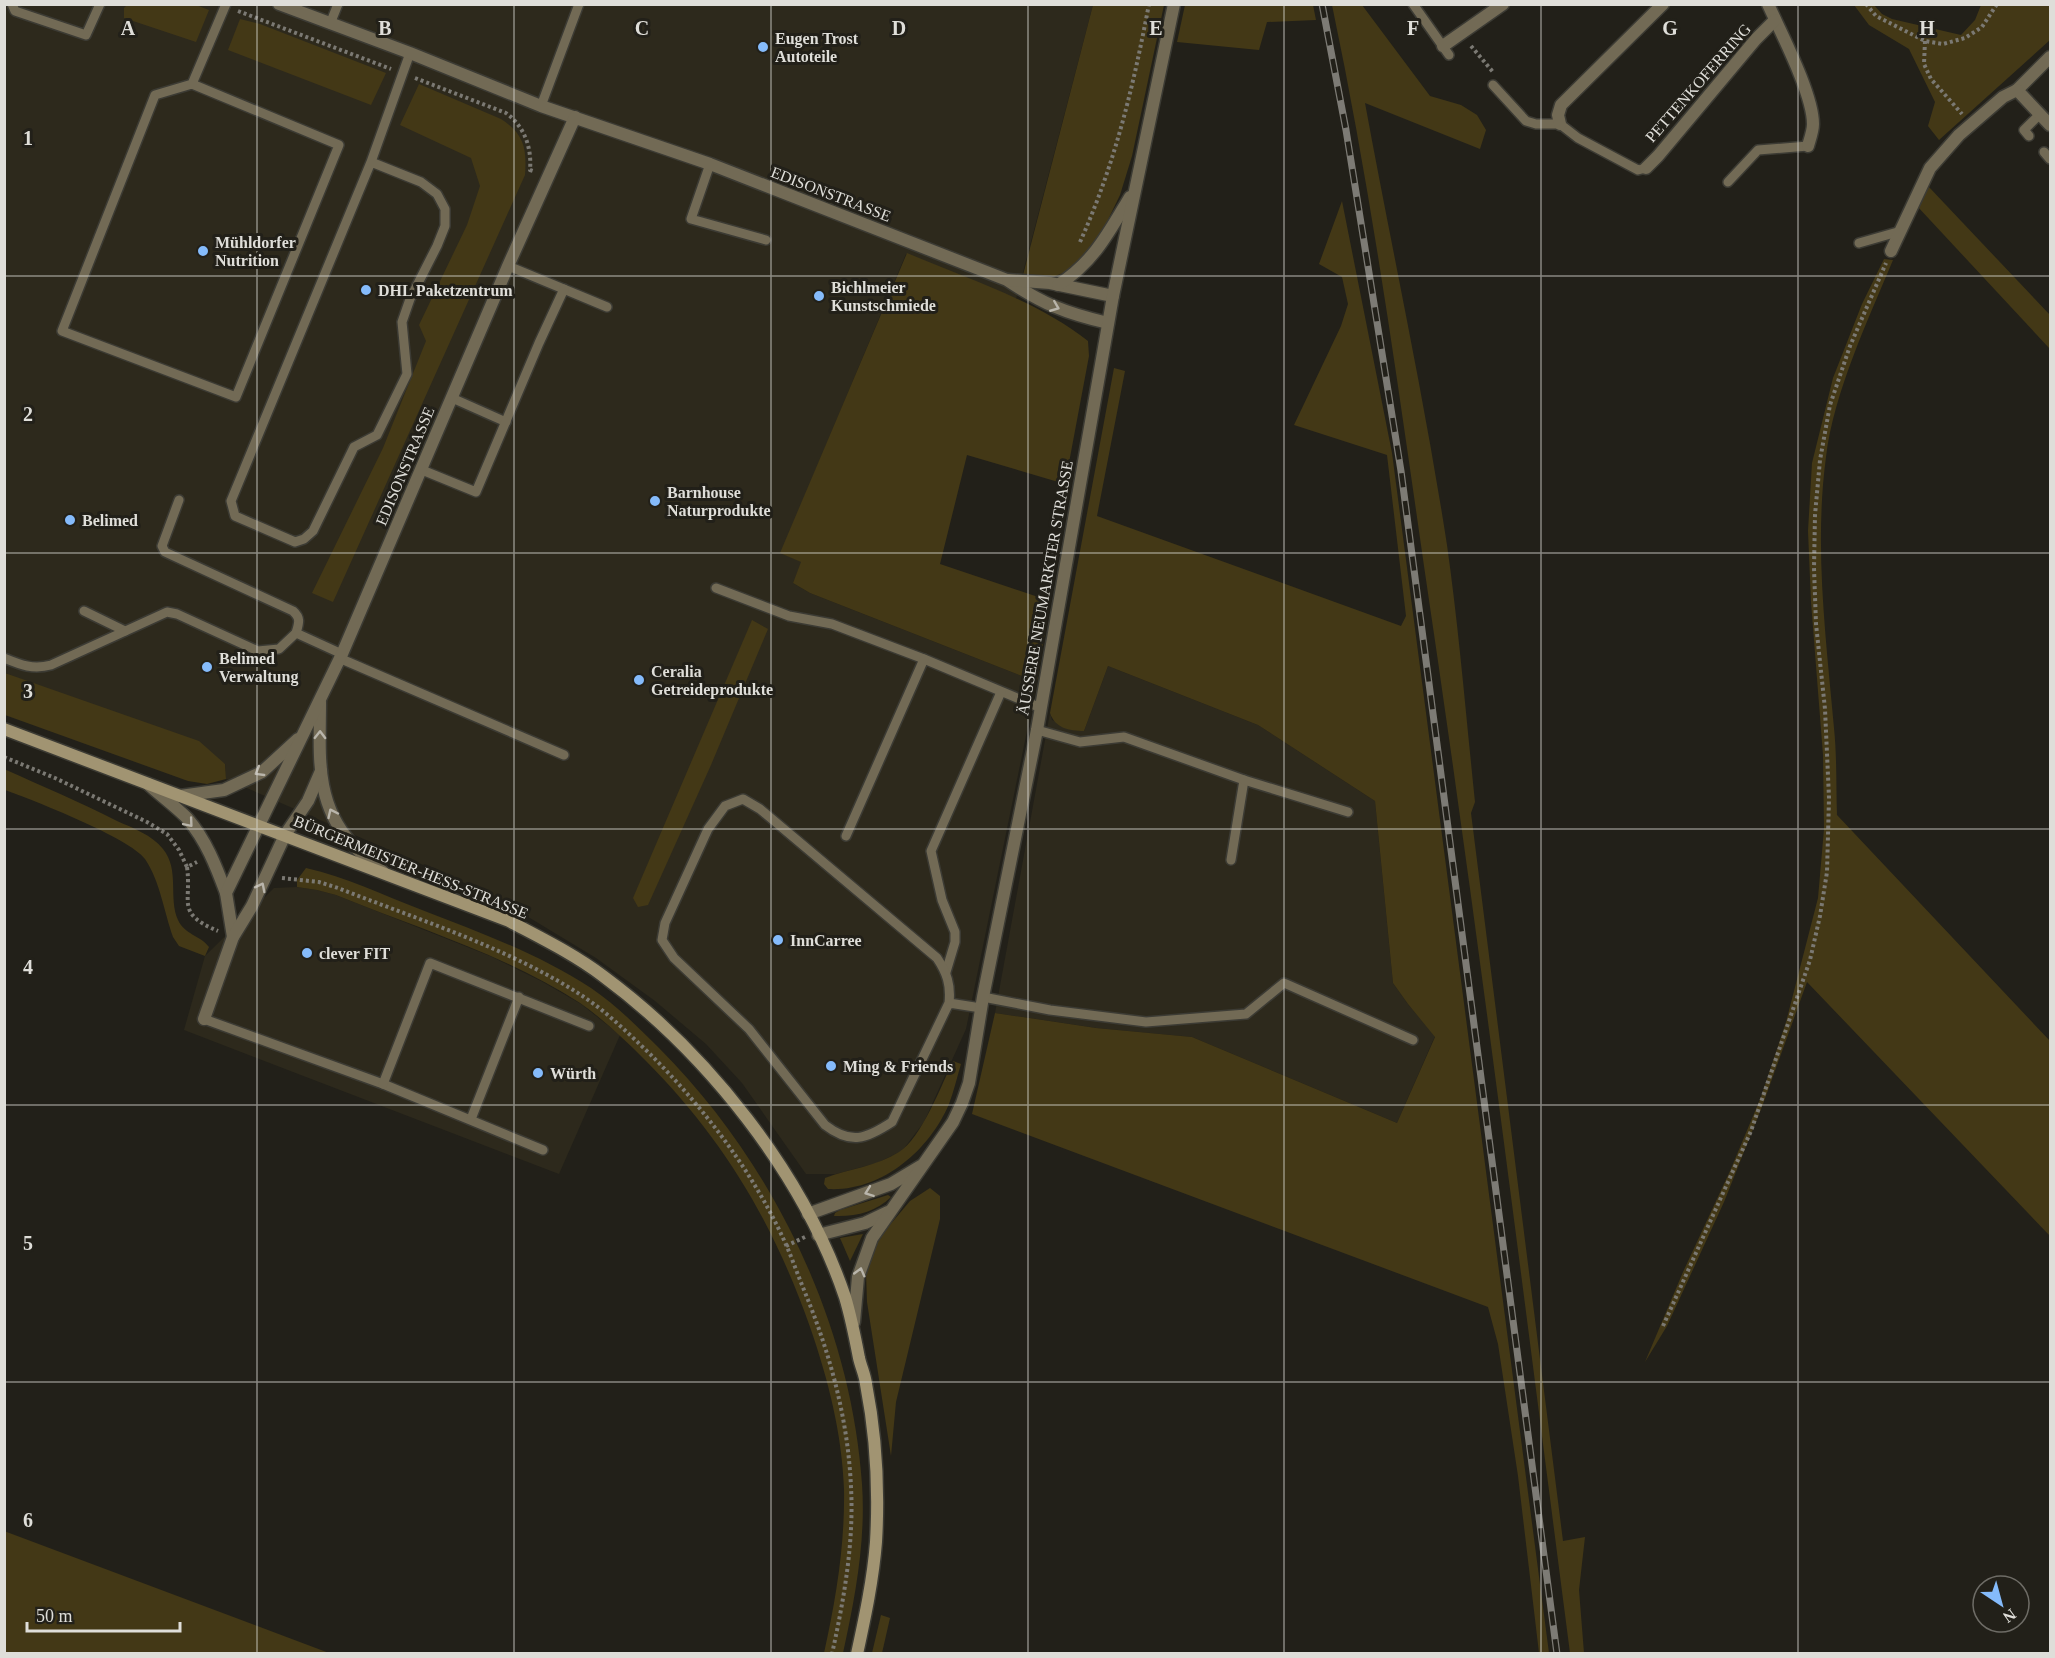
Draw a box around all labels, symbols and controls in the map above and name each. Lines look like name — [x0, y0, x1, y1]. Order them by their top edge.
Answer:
text: A — [121, 17, 136, 39]
text: B — [378, 17, 392, 39]
text: C — [635, 17, 649, 39]
text: D — [892, 17, 906, 39]
text: E — [1149, 17, 1163, 39]
text: F — [1407, 17, 1419, 39]
text: H — [1919, 17, 1935, 39]
street label: PETTENKOFERRING — [1641, 20, 1755, 146]
place label: Eugen Trost Autoteile — [775, 30, 859, 65]
marker: Eugen Trost Autoteile — [756, 40, 770, 54]
text: 1 — [23, 127, 33, 149]
street label: EDISONSTRASSE — [769, 163, 893, 225]
place label: Mühldorfer Nutrition — [215, 234, 296, 269]
marker: Mühldorfer Nutrition — [196, 244, 210, 258]
place label: Bichlmeier Kunstschmiede — [831, 279, 936, 314]
place label: DHL Paketzentrum — [378, 282, 513, 299]
marker: DHL Paketzentrum — [359, 283, 373, 297]
marker: Bichlmeier Kunstschmiede — [812, 289, 826, 303]
one-way arrow — [1048, 300, 1059, 312]
text: 2 — [23, 403, 33, 425]
street label: EDISONSTRASSE — [372, 404, 438, 528]
street label: ÄUSSERE NEUMARKTER STRASSE — [1014, 459, 1076, 717]
place label: Barnhouse Naturprodukte — [667, 484, 771, 520]
marker: Barnhouse Naturprodukte — [648, 494, 662, 508]
place label: Belimed — [82, 512, 138, 529]
marker: Belimed — [63, 513, 77, 527]
place label: Belimed Verwaltung — [219, 650, 298, 686]
marker: Belimed Verwaltung — [200, 660, 214, 674]
place label: Ceralia Getreideprodukte — [651, 663, 773, 699]
marker: Ceralia Getreideprodukte — [632, 673, 646, 687]
text: 3 — [23, 680, 33, 702]
one-way arrow — [314, 730, 326, 739]
one-way arrow — [255, 764, 265, 776]
one-way arrow — [327, 808, 339, 819]
street label: BÜRGERMEISTER-HESS-STRASSE — [291, 812, 531, 922]
one-way arrow — [182, 816, 193, 827]
one-way arrow — [254, 883, 266, 894]
place label: InnCarree — [790, 932, 862, 949]
marker: InnCarree — [771, 933, 785, 947]
place label: clever FIT — [319, 945, 391, 962]
marker: clever FIT — [300, 946, 314, 960]
text: 4 — [23, 956, 33, 978]
place label: Ming & Friends — [843, 1058, 953, 1076]
marker: Ming & Friends — [824, 1059, 838, 1073]
place label: Würth — [550, 1065, 596, 1082]
marker: Würth — [531, 1066, 545, 1080]
one-way arrow — [865, 1184, 875, 1197]
text: 5 — [23, 1232, 33, 1254]
one-way arrow — [852, 1267, 865, 1277]
text: 6 — [23, 1509, 33, 1531]
north arrow — [1971, 1574, 2031, 1634]
scale bar — [27, 1595, 180, 1633]
text: N — [1999, 1605, 2019, 1626]
text: 50 m — [36, 1606, 73, 1626]

